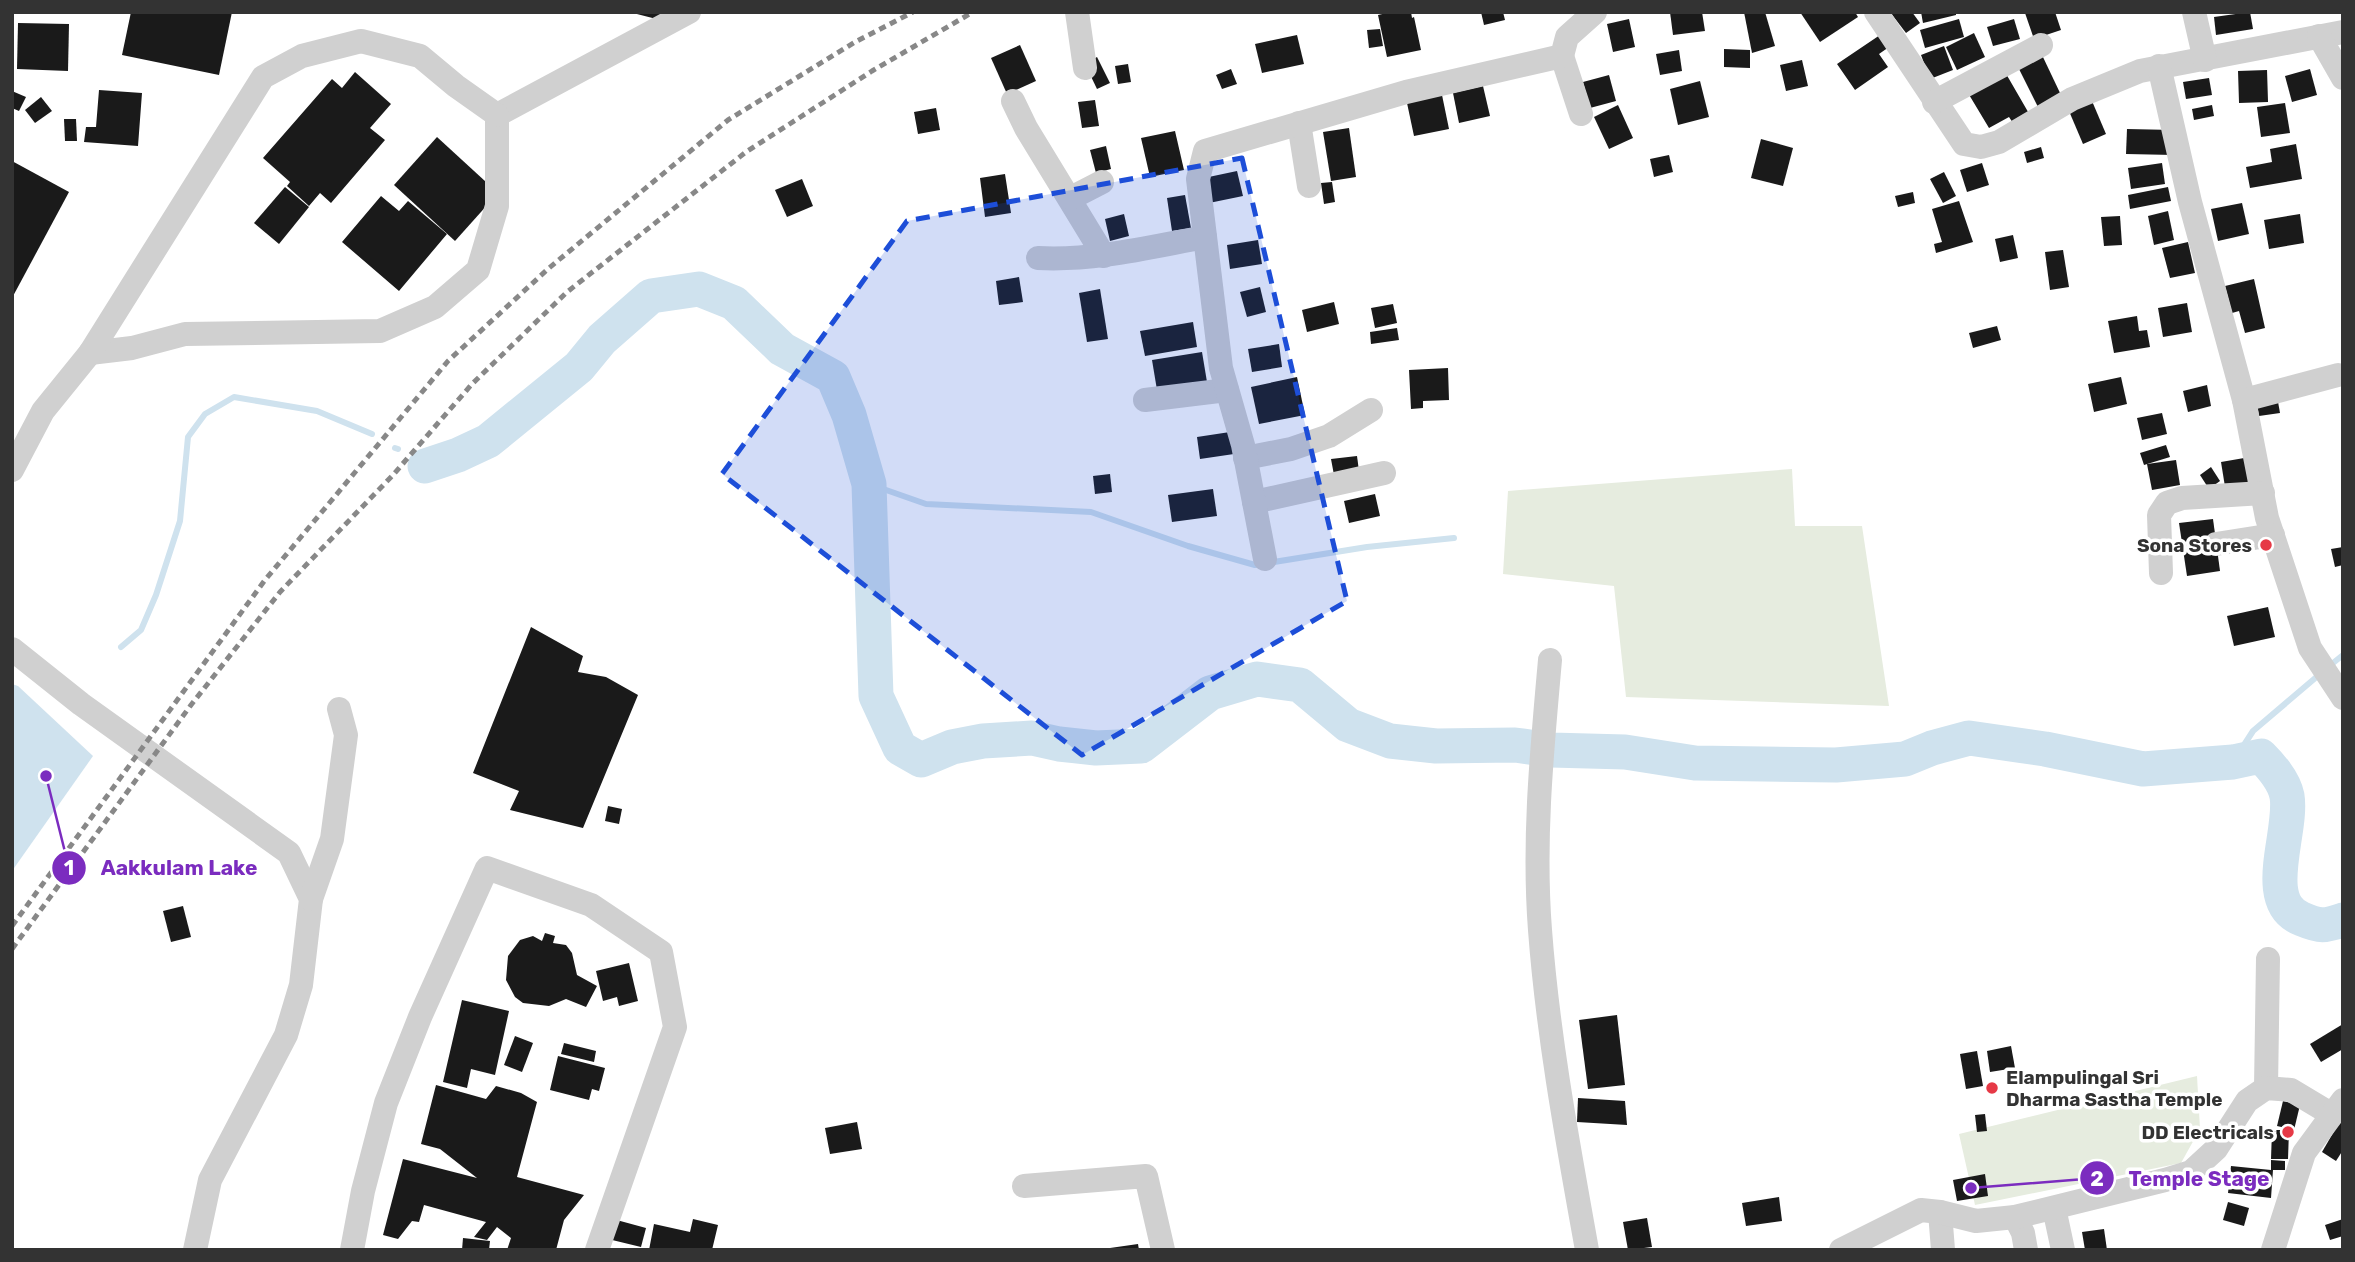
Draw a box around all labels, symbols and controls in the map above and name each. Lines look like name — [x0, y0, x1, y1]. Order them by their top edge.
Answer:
place label: Sona Stores — [2137, 534, 2252, 557]
marker: Sona Stores — [2258, 537, 2274, 553]
callout: Aakkulam Lake — [51, 847, 271, 889]
text: 1 — [64, 855, 74, 880]
text: Aakkulam Lake — [101, 855, 257, 880]
place label: Elampulingal Sri Dharma Sastha Temple — [2006, 1066, 2222, 1111]
marker: Elampulingal Sri Dharma Sastha Temple — [1984, 1080, 2000, 1096]
place label: DD Electricals — [2141, 1121, 2274, 1144]
marker: DD Electricals — [2280, 1124, 2296, 1140]
callout: Temple Stage — [2079, 1157, 2284, 1199]
text: 2 — [2090, 1166, 2104, 1191]
text: Temple Stage — [2128, 1166, 2270, 1191]

